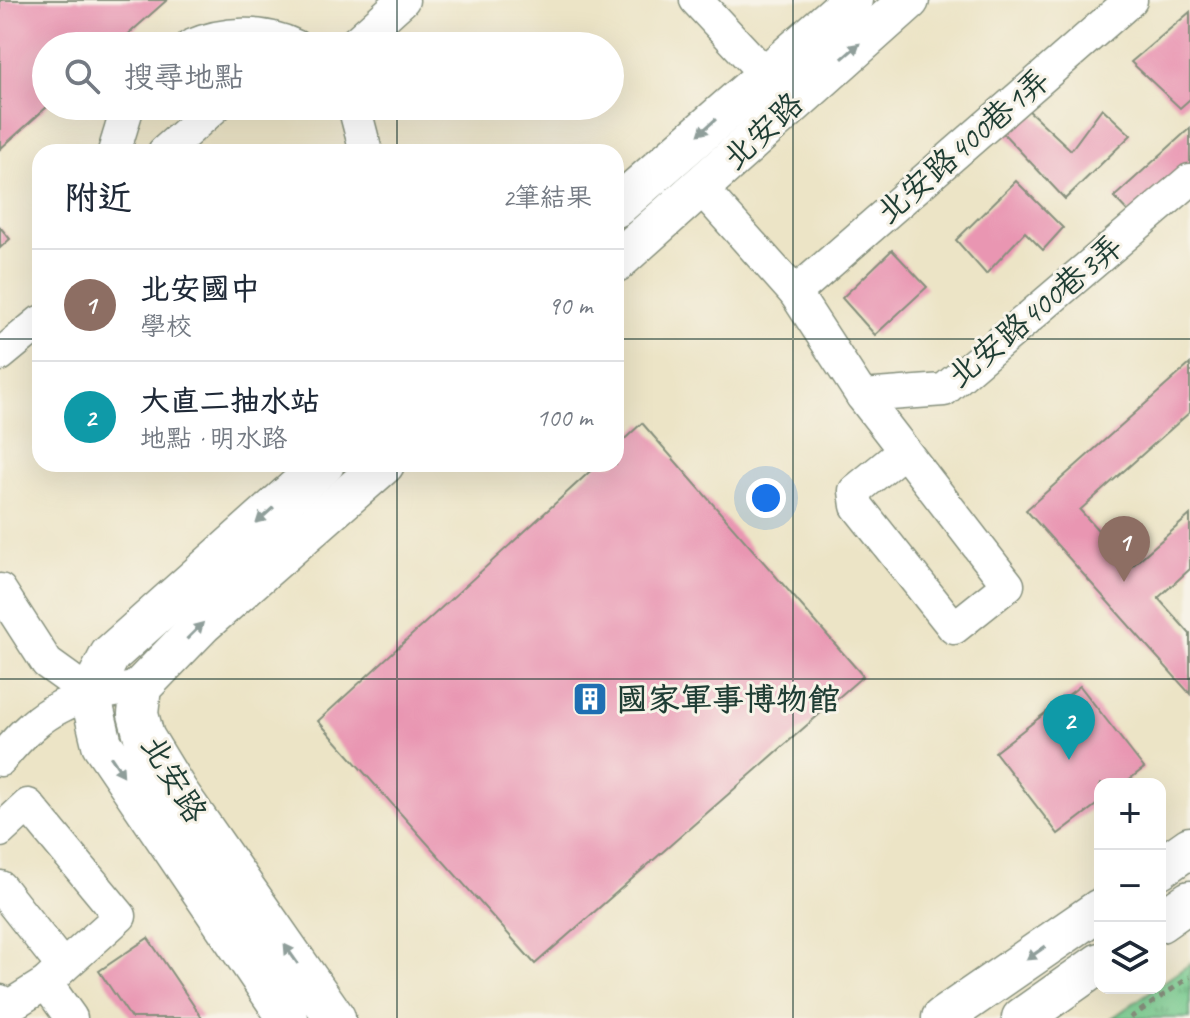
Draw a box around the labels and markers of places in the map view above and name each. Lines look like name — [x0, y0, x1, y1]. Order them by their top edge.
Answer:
pin: 1 — [1098, 516, 1150, 582]
place label: 國家軍事博物館 — [616, 679, 840, 720]
building icon: 國家軍事博物館 — [571, 680, 609, 718]
pin: 2 — [1043, 694, 1095, 760]

